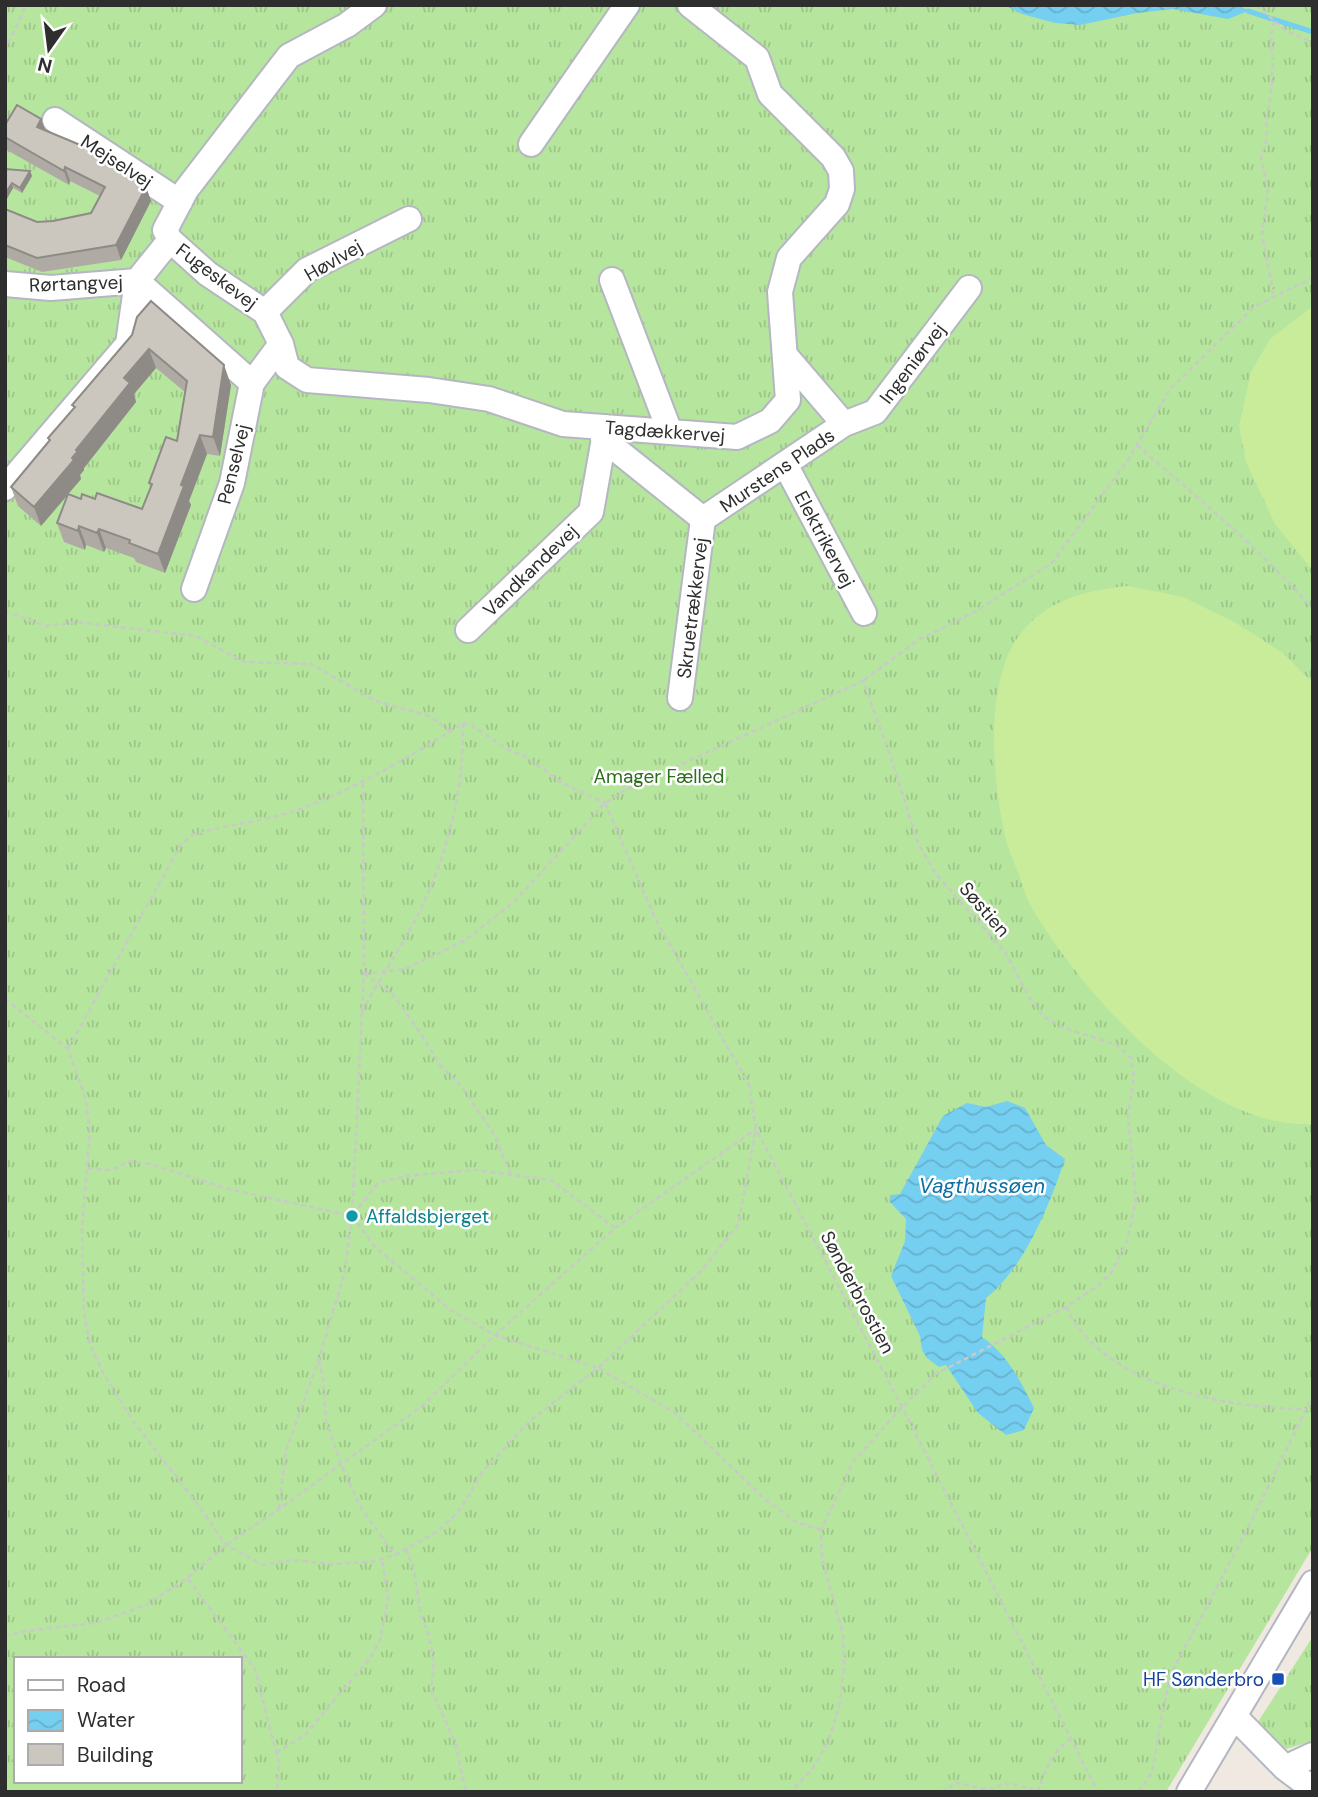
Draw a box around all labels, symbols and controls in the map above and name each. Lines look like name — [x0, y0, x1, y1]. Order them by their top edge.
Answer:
north arrow — [14, 14, 84, 84]
text: N — [35, 51, 55, 79]
street label: Mejselvej — [76, 129, 157, 194]
street label: Høvlvej — [300, 234, 367, 287]
street label: Fugeskevej — [171, 238, 263, 315]
street label: Rørtangvej — [29, 269, 123, 298]
street label: Ingeniørvej — [874, 318, 951, 409]
street label: Tagdækkervej — [604, 415, 726, 448]
street label: Penselvej — [211, 421, 255, 507]
street label: Murstens Plads — [715, 423, 840, 518]
street label: Elektrikervej — [789, 487, 860, 592]
street label: Vandkandevej — [477, 519, 583, 622]
street label: Skruetrækkervej — [671, 536, 714, 680]
park label: Amager Fælled — [593, 764, 725, 789]
street label: Søstien — [954, 877, 1015, 942]
water label: Vagthussøen — [919, 1172, 1045, 1200]
place label: Affaldsbjerget — [366, 1204, 489, 1229]
marker: Affaldsbjerget — [344, 1208, 360, 1224]
street label: Sønderbrostien — [815, 1226, 900, 1358]
legend — [14, 1657, 242, 1783]
place label: HF Sønderbro — [1143, 1667, 1264, 1692]
text: Road — [77, 1671, 126, 1699]
marker: HF Sønderbro — [1270, 1671, 1286, 1687]
text: Water — [77, 1706, 135, 1734]
text: Building — [77, 1741, 154, 1769]

